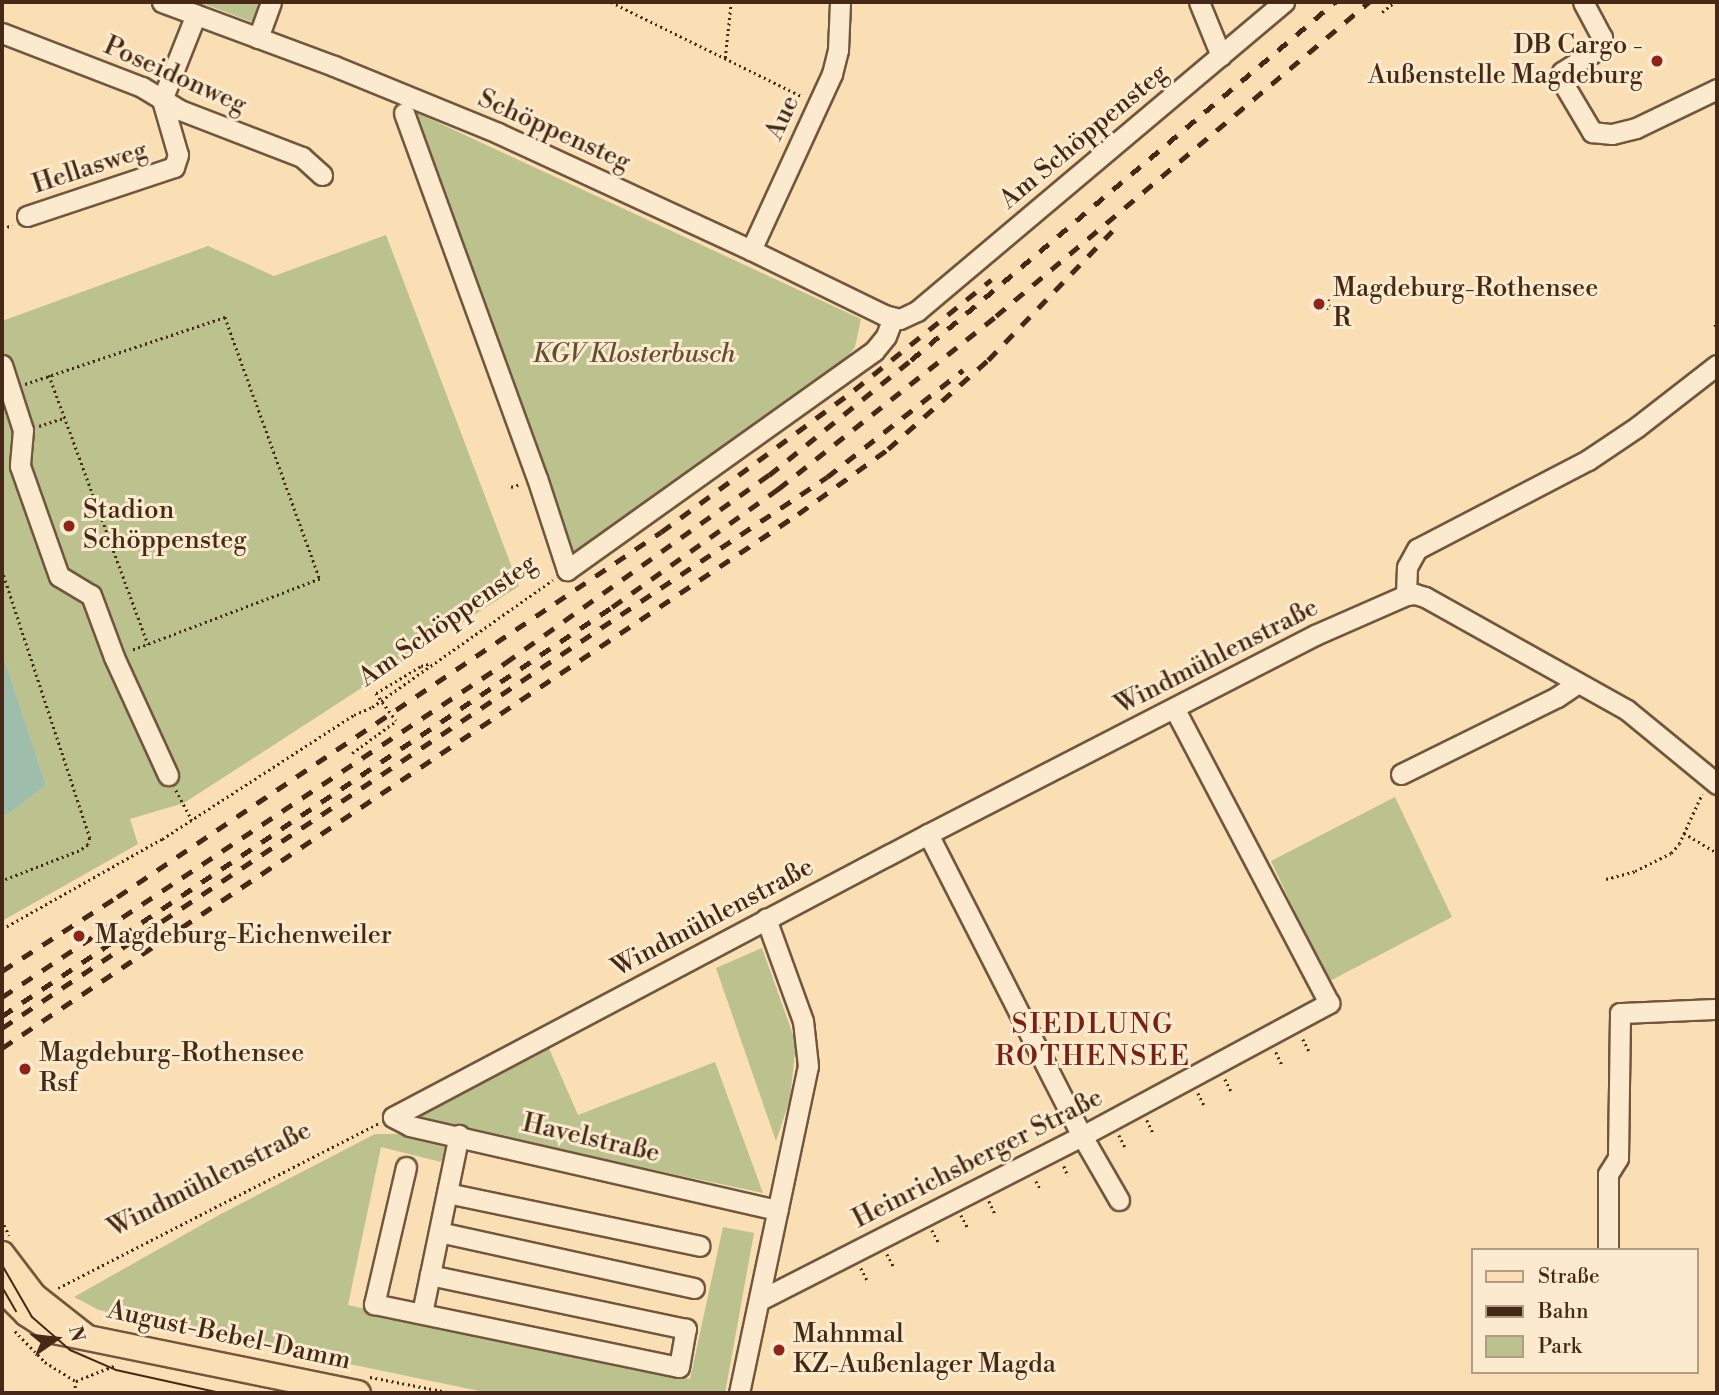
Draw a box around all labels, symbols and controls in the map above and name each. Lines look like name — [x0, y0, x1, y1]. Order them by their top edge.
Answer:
place label: DB Cargo - Außenstelle Magdeburg — [1368, 30, 1643, 92]
street label: Poseidonweg — [99, 31, 251, 121]
marker: DB Cargo - Außenstelle Magdeburg — [1649, 53, 1665, 69]
street label: Am Schöppensteg — [994, 58, 1174, 216]
street label: Schöppensteg — [473, 83, 635, 179]
street label: Aue — [759, 91, 807, 145]
street label: Hellasweg — [29, 135, 151, 201]
place label: Magdeburg-Rothensee R — [1333, 273, 1598, 334]
marker: Magdeburg-Rothensee R — [1311, 296, 1327, 312]
park label: KGV Klosterbusch — [533, 339, 735, 371]
place label: Stadion Schöppensteg — [83, 495, 247, 556]
marker: Stadion Schöppensteg — [61, 518, 77, 534]
street label: Am Schöppensteg — [353, 548, 543, 694]
street label: Windmühlenstraße — [1110, 592, 1324, 722]
street label: Windmühlenstraße — [607, 852, 819, 984]
place label: Magdeburg-Eichenweiler — [95, 920, 392, 952]
marker: Magdeburg-Eichenweiler — [69, 926, 89, 946]
district label: SIEDLUNG ROTHENSEE — [996, 1008, 1190, 1074]
place label: Magdeburg-Rothensee Rsf — [39, 1038, 304, 1100]
marker: Magdeburg-Rothensee Rsf — [17, 1061, 33, 1077]
street label: Heinrichsberger Straße — [848, 1082, 1108, 1236]
street label: Havelstraße — [519, 1108, 663, 1170]
street label: Windmühlenstraße — [103, 1115, 317, 1245]
legend — [1470, 1248, 1698, 1374]
text: Straße — [1538, 1264, 1600, 1290]
street label: August-Bebel-Damm — [104, 1295, 354, 1377]
text: Bahn — [1538, 1299, 1588, 1325]
north arrow — [21, 1304, 91, 1374]
place label: Mahnmal KZ-Außenlager Magda — [793, 1319, 1056, 1380]
text: N — [63, 1324, 90, 1344]
text: Park — [1538, 1334, 1582, 1360]
marker: Mahnmal KZ-Außenlager Magda — [771, 1342, 787, 1358]

